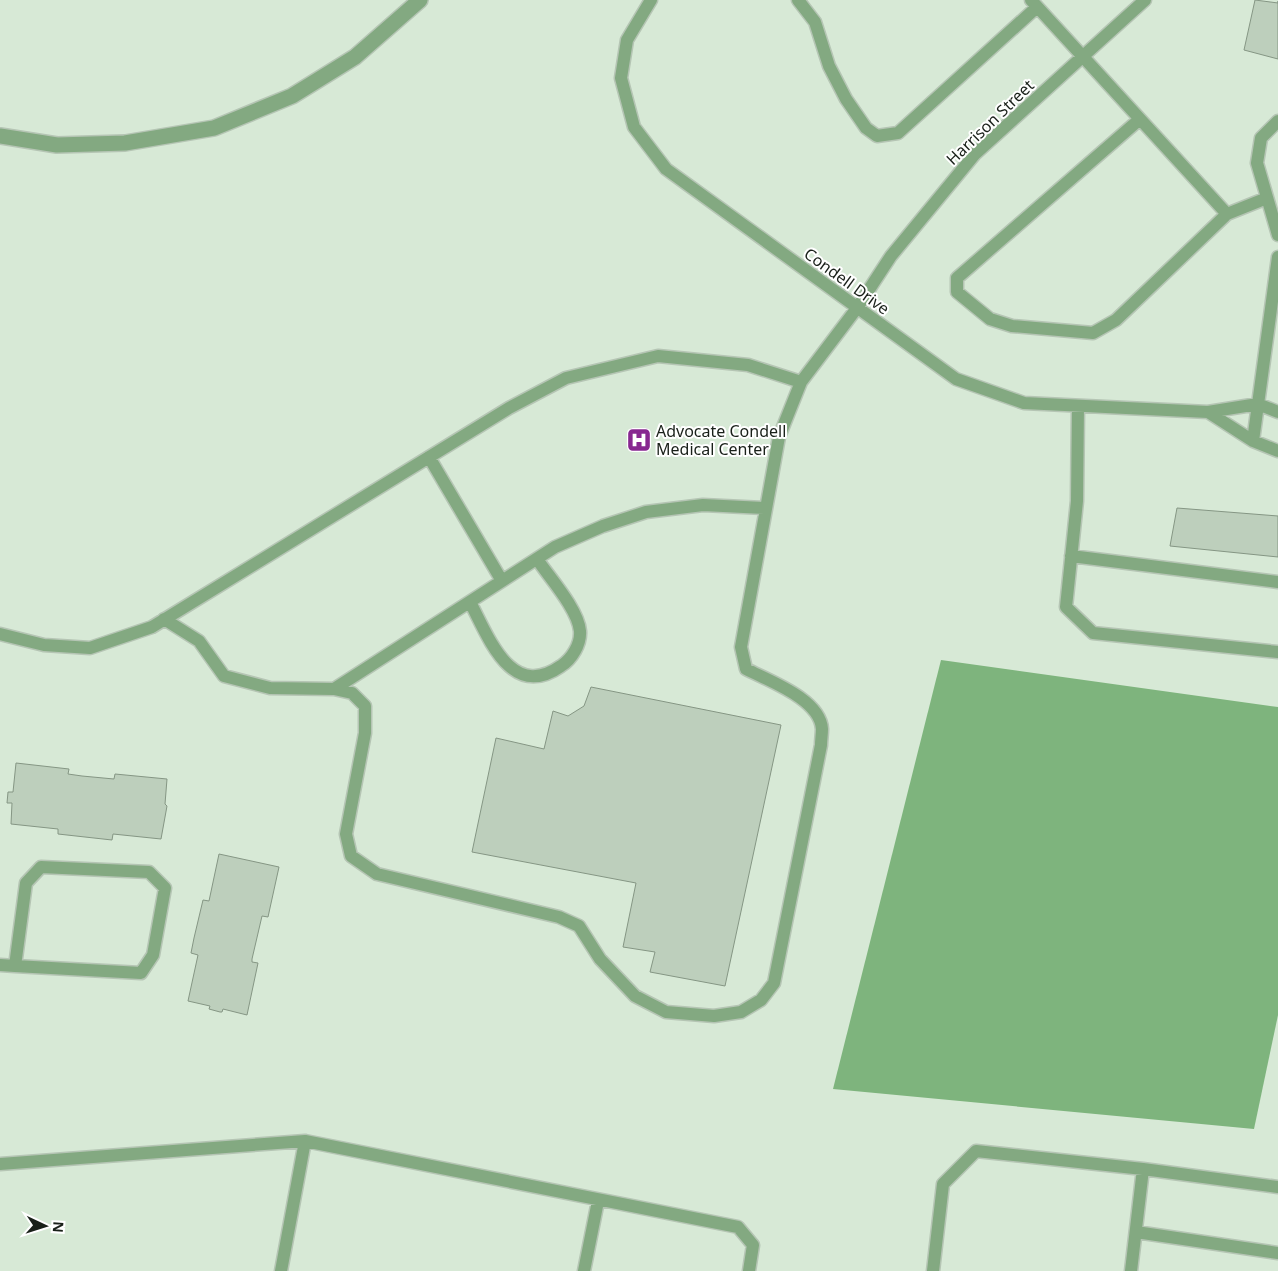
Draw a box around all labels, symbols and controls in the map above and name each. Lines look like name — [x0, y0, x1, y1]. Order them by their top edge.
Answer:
street label: Harrison Street — [941, 74, 1039, 170]
street label: Condell Drive — [800, 243, 894, 319]
place label: Advocate Condell Medical Center — [656, 420, 786, 460]
hospital icon: Advocate Condell Medical Center — [626, 427, 652, 453]
north arrow — [20, 1201, 70, 1251]
text: N — [49, 1221, 68, 1233]

